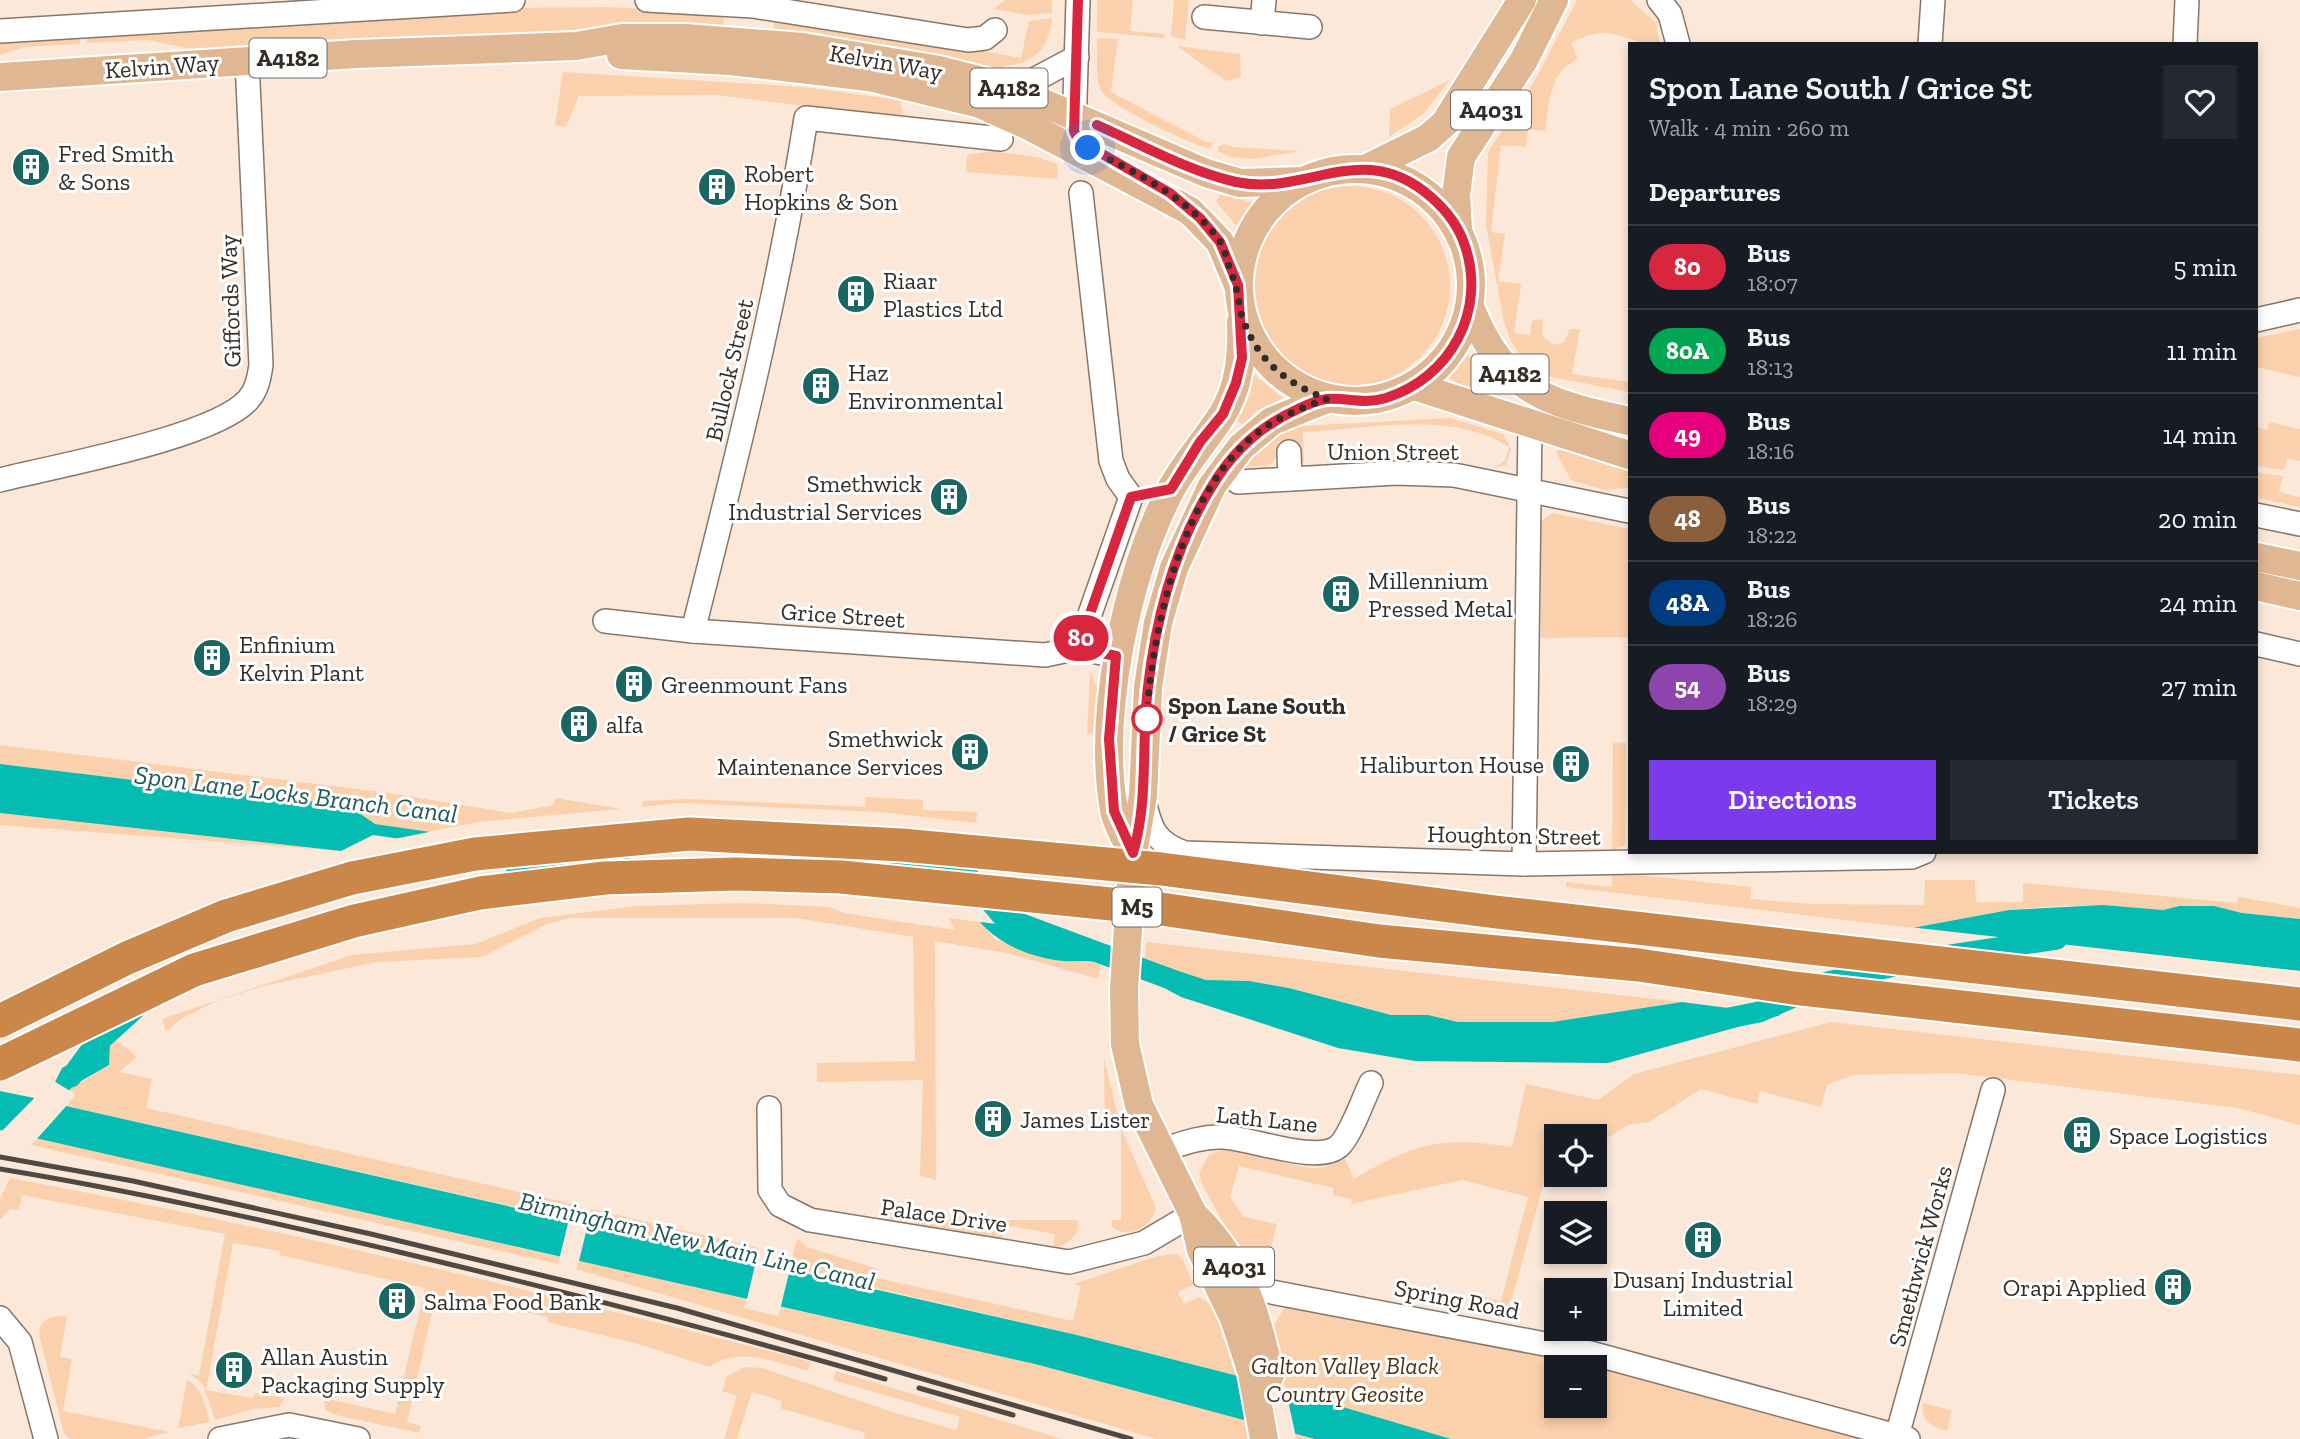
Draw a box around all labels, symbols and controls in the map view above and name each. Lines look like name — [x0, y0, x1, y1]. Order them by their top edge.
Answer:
street label: Kelvin Way — [827, 38, 946, 86]
road number: A4182 — [250, 39, 326, 78]
street label: Kelvin Way — [104, 47, 221, 84]
button: heart — [2163, 65, 2237, 139]
road number: A4182 — [970, 68, 1048, 108]
text: Spon Lane South / Grice St — [1649, 68, 2032, 107]
road number: A4031 — [1451, 90, 1531, 130]
text: Walk · 4 min · 260 m — [1649, 114, 1849, 142]
your location — [1070, 130, 1105, 165]
place label: Fred Smith & Sons — [58, 139, 175, 196]
building icon: Fred Smith & Sons — [10, 146, 52, 188]
place label: Robert Hopkins & Son — [744, 159, 898, 216]
building icon: Robert Hopkins & Son — [696, 166, 738, 208]
text: Departures — [1649, 176, 1781, 208]
street label: Giffords Way — [213, 233, 247, 368]
text: Bus — [1747, 237, 1790, 269]
text: 5 min — [2173, 251, 2237, 283]
text: 80 — [1674, 252, 1701, 281]
place label: Riaar Plastics Ltd — [883, 266, 1003, 323]
text: 18:07 — [1747, 269, 1797, 297]
building icon: Riaar Plastics Ltd — [835, 273, 877, 315]
street label: Bullock Street — [699, 296, 759, 444]
text: Bus — [1747, 321, 1790, 353]
text: 11 min — [2166, 335, 2237, 367]
text: 80A — [1666, 336, 1709, 365]
text: 18:13 — [1747, 353, 1793, 381]
road number: A4182 — [1472, 354, 1548, 394]
place label: Haz Environmental — [848, 358, 1003, 415]
building icon: Haz Environmental — [800, 365, 842, 407]
text: Bus — [1747, 405, 1790, 437]
text: 14 min — [2162, 419, 2237, 451]
text: 49 — [1674, 420, 1701, 449]
street label: Union Street — [1327, 437, 1459, 466]
text: 18:16 — [1747, 437, 1794, 465]
place label: Smethwick Industrial Services — [728, 469, 923, 526]
building icon: Smethwick Industrial Services — [928, 476, 970, 518]
text: Bus — [1747, 489, 1790, 521]
text: 20 min — [2158, 503, 2237, 535]
text: 48 — [1674, 504, 1701, 533]
text: 18:22 — [1747, 521, 1797, 549]
place label: Millennium Pressed Metal — [1368, 566, 1513, 623]
building icon: Millennium Pressed Metal — [1320, 573, 1362, 615]
text: Bus — [1747, 573, 1790, 605]
text: 24 min — [2159, 587, 2237, 619]
text: 48A — [1666, 588, 1709, 617]
street label: Grice Street — [780, 596, 906, 634]
text: 18:26 — [1747, 605, 1797, 633]
line badge: 80 — [1050, 615, 1112, 661]
text: 80 — [1068, 623, 1094, 652]
place label: Enfinium Kelvin Plant — [239, 630, 364, 687]
building icon: Enfinium Kelvin Plant — [191, 637, 233, 679]
text: Bus — [1747, 657, 1790, 689]
building icon: Greenmount Fans — [613, 663, 655, 705]
place label: Greenmount Fans — [661, 670, 848, 699]
text: 27 min — [2161, 671, 2237, 703]
text: 54 — [1674, 672, 1701, 701]
text: 18:29 — [1747, 689, 1797, 717]
place label: Spon Lane South / Grice St — [1168, 691, 1346, 748]
building icon: alfa — [558, 703, 600, 745]
marker: Spon Lane South / Grice St — [1132, 704, 1162, 734]
place label: alfa — [606, 710, 644, 739]
place label: Smethwick Maintenance Services — [717, 724, 944, 781]
building icon: Smethwick Maintenance Services — [949, 731, 991, 773]
building icon: Haliburton House — [1550, 743, 1592, 785]
place label: Haliburton House — [1360, 750, 1544, 779]
water label: Spon Lane Locks Branch Canal — [133, 758, 459, 830]
button: Directions — [1649, 760, 1936, 840]
button: Tickets — [1950, 760, 2237, 840]
street label: Houghton Street — [1427, 819, 1601, 851]
road number: M5 — [1112, 888, 1162, 926]
building icon: James Lister — [972, 1098, 1014, 1140]
street label: Lath Lane — [1215, 1099, 1319, 1139]
place label: James Lister — [1020, 1105, 1150, 1134]
building icon: Space Logistics — [2061, 1114, 2103, 1156]
place label: Space Logistics — [2109, 1121, 2267, 1150]
map controls — [1544, 1124, 1607, 1418]
button: locate — [1544, 1124, 1607, 1187]
street label: Smethwick Works — [1882, 1162, 1958, 1350]
water label: Birmingham New Main Line Canal — [516, 1184, 878, 1298]
street label: Palace Drive — [879, 1192, 1009, 1238]
button: layers — [1544, 1201, 1607, 1264]
building icon: Dusanj Industrial Limited — [1682, 1219, 1724, 1261]
road number: A4031 — [1194, 1248, 1274, 1286]
place label: Dusanj Industrial Limited — [1613, 1265, 1793, 1322]
building icon: Orapi Applied — [2152, 1266, 2194, 1308]
street label: Spring Road — [1392, 1273, 1522, 1325]
place label: Orapi Applied — [2003, 1273, 2146, 1302]
button: + — [1544, 1278, 1607, 1341]
building icon: Salma Food Bank — [376, 1280, 418, 1322]
place label: Salma Food Bank — [424, 1287, 602, 1316]
place label: Allan Austin Packaging Supply — [261, 1342, 445, 1399]
building icon: Allan Austin Packaging Supply — [213, 1349, 255, 1391]
park label: Galton Valley Black Country Geosite — [1251, 1351, 1439, 1408]
button: − — [1544, 1355, 1607, 1418]

